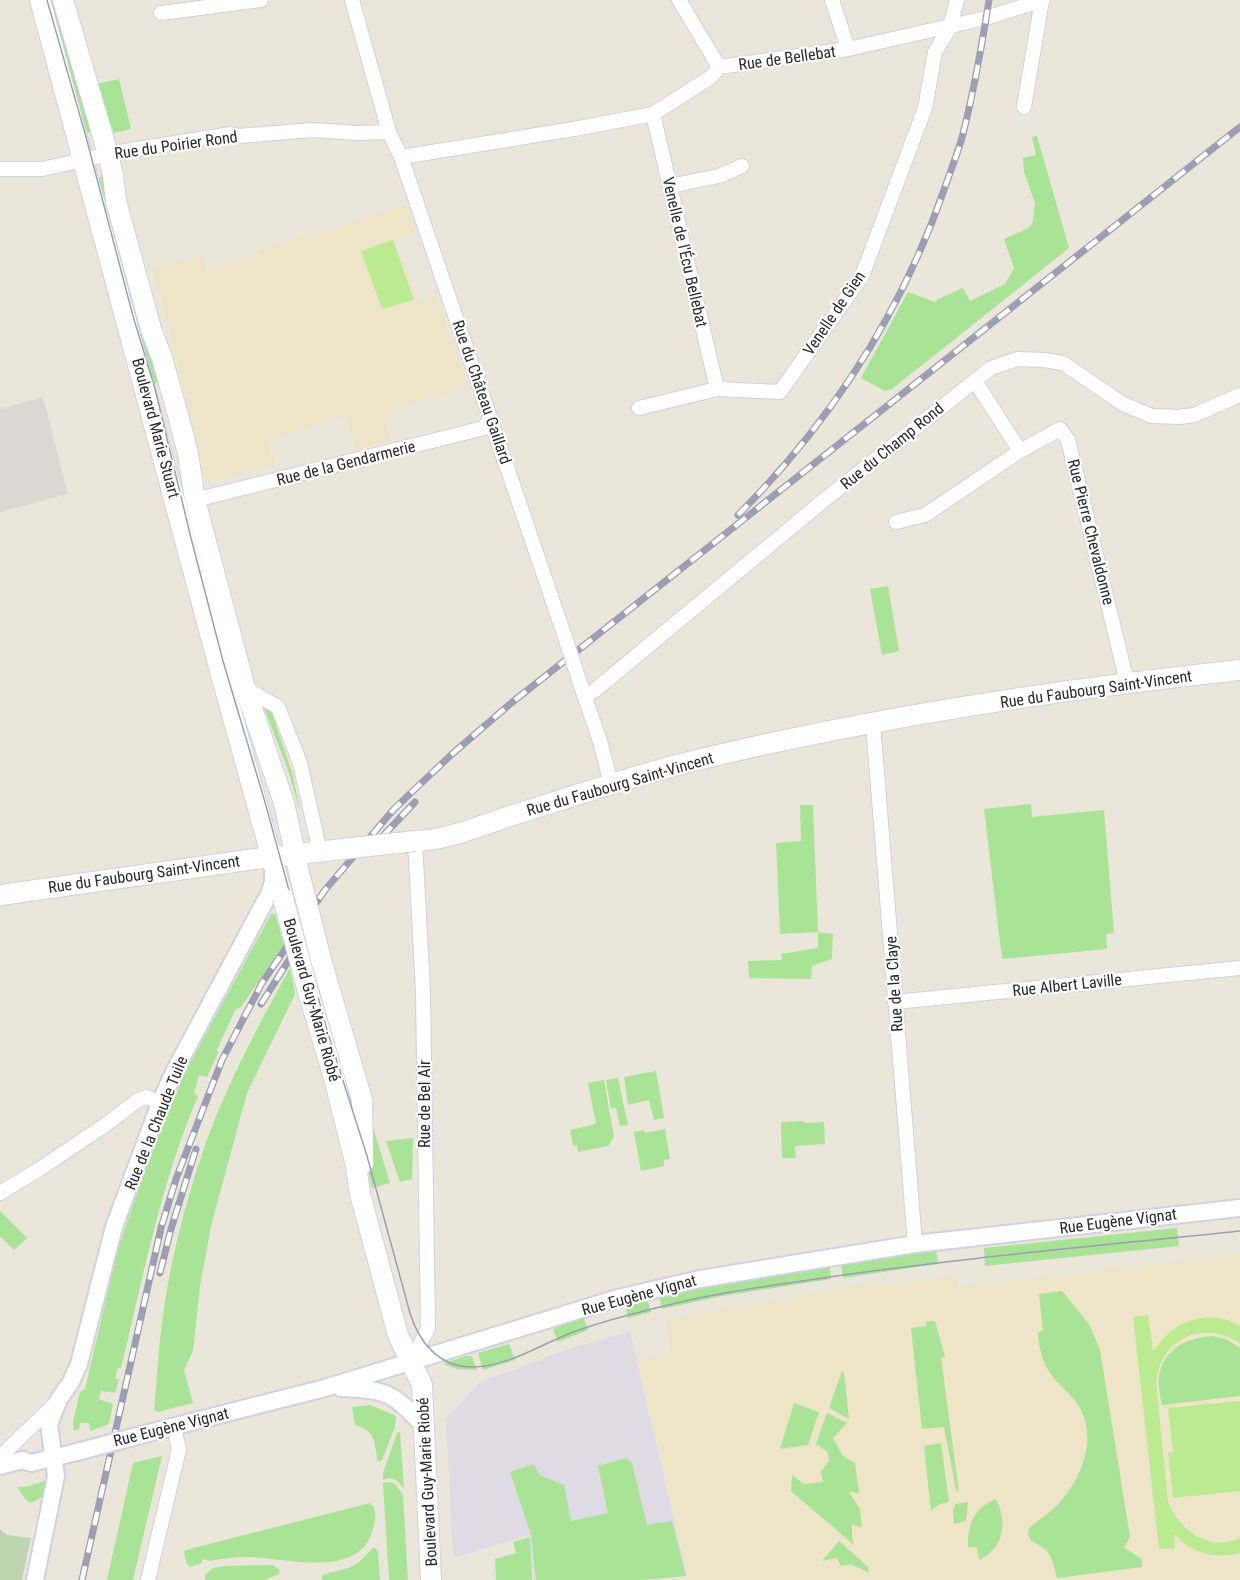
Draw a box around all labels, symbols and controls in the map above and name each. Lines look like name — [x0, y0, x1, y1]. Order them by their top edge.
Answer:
street label: Rue de Bellebat — [737, 42, 837, 74]
street label: Rue du Poirier Rond — [113, 127, 239, 163]
street label: Venelle de l'Écu Bellebat — [658, 175, 712, 329]
street label: Venelle de Gien — [799, 267, 869, 359]
street label: Rue du Château Gaillard — [448, 318, 516, 466]
street label: Boulevard Marie Stuart — [128, 356, 184, 500]
street label: Rue du Champ Rond — [837, 399, 947, 493]
street label: Rue de la Gendarmerie — [275, 437, 417, 489]
street label: Rue Pierre Chevaldonne — [1064, 457, 1118, 607]
street label: Rue du Faubourg Saint-Vincent — [999, 666, 1193, 712]
street label: Rue du Faubourg Saint-Vincent — [524, 748, 716, 820]
street label: Rue du Faubourg Saint-Vincent — [47, 851, 241, 897]
street label: Boulevard Guy-Marie Riobé — [280, 916, 344, 1084]
street label: Rue de la Claye — [881, 936, 907, 1032]
street label: Rue Albert Laville — [1011, 970, 1123, 1000]
street label: Rue de la Chaude Tuile — [120, 1053, 192, 1193]
street label: Rue de Bel Air — [415, 1060, 434, 1148]
street label: Rue Eugène Vignat — [1058, 1204, 1178, 1238]
street label: Rue Eugène Vignat — [580, 1270, 699, 1319]
street label: Boulevard Guy-Marie Riobé — [413, 1397, 441, 1567]
street label: Rue Eugène Vignat — [111, 1403, 231, 1450]

